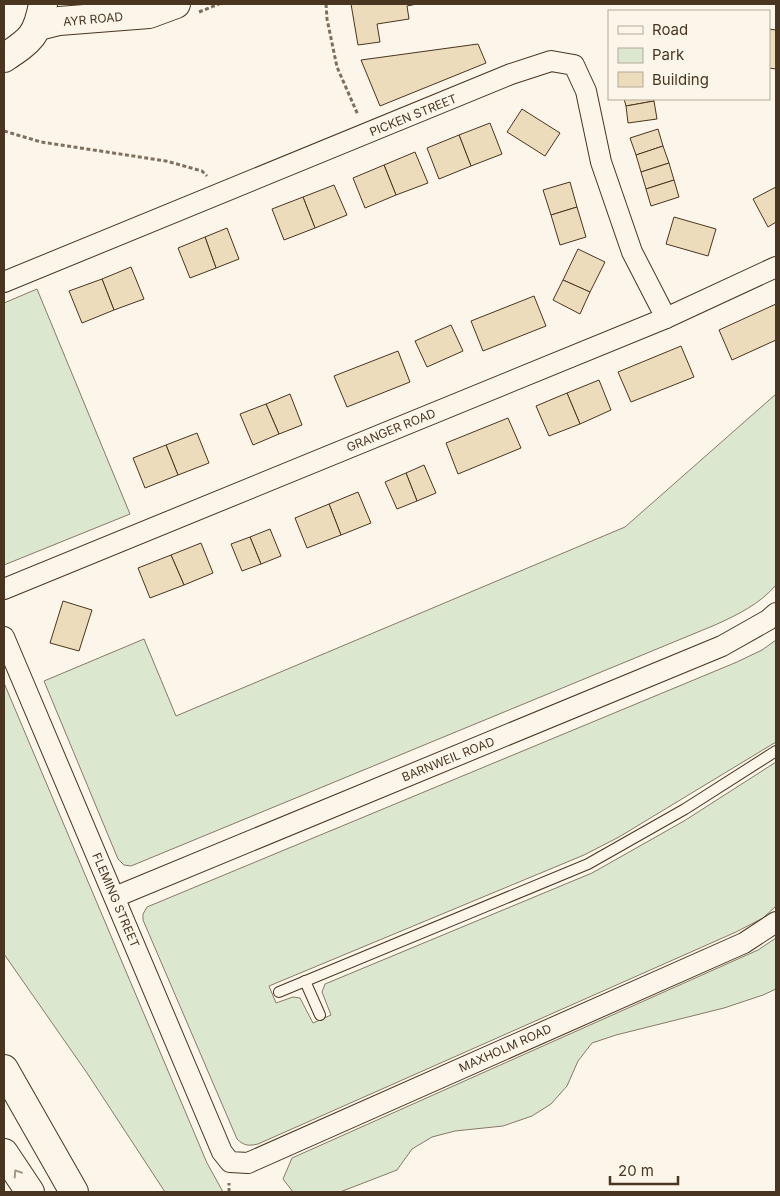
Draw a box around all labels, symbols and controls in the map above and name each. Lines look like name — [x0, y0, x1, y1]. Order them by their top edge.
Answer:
street label: AYR ROAD — [62, 9, 124, 29]
legend — [608, 10, 770, 100]
text: Road — [652, 20, 688, 39]
text: Park — [652, 45, 685, 64]
text: Building — [652, 70, 709, 89]
street label: PICKEN STREET — [367, 91, 459, 139]
street label: GRANGER ROAD — [344, 405, 438, 455]
street label: BARNWEIL ROAD — [399, 734, 497, 784]
street label: FLEMING STREET — [89, 850, 143, 950]
street label: MAXHOLM ROAD — [456, 1021, 554, 1075]
scale bar — [610, 1154, 678, 1186]
text: 20 m — [618, 1161, 654, 1180]
one-way arrow — [14, 1169, 23, 1178]

